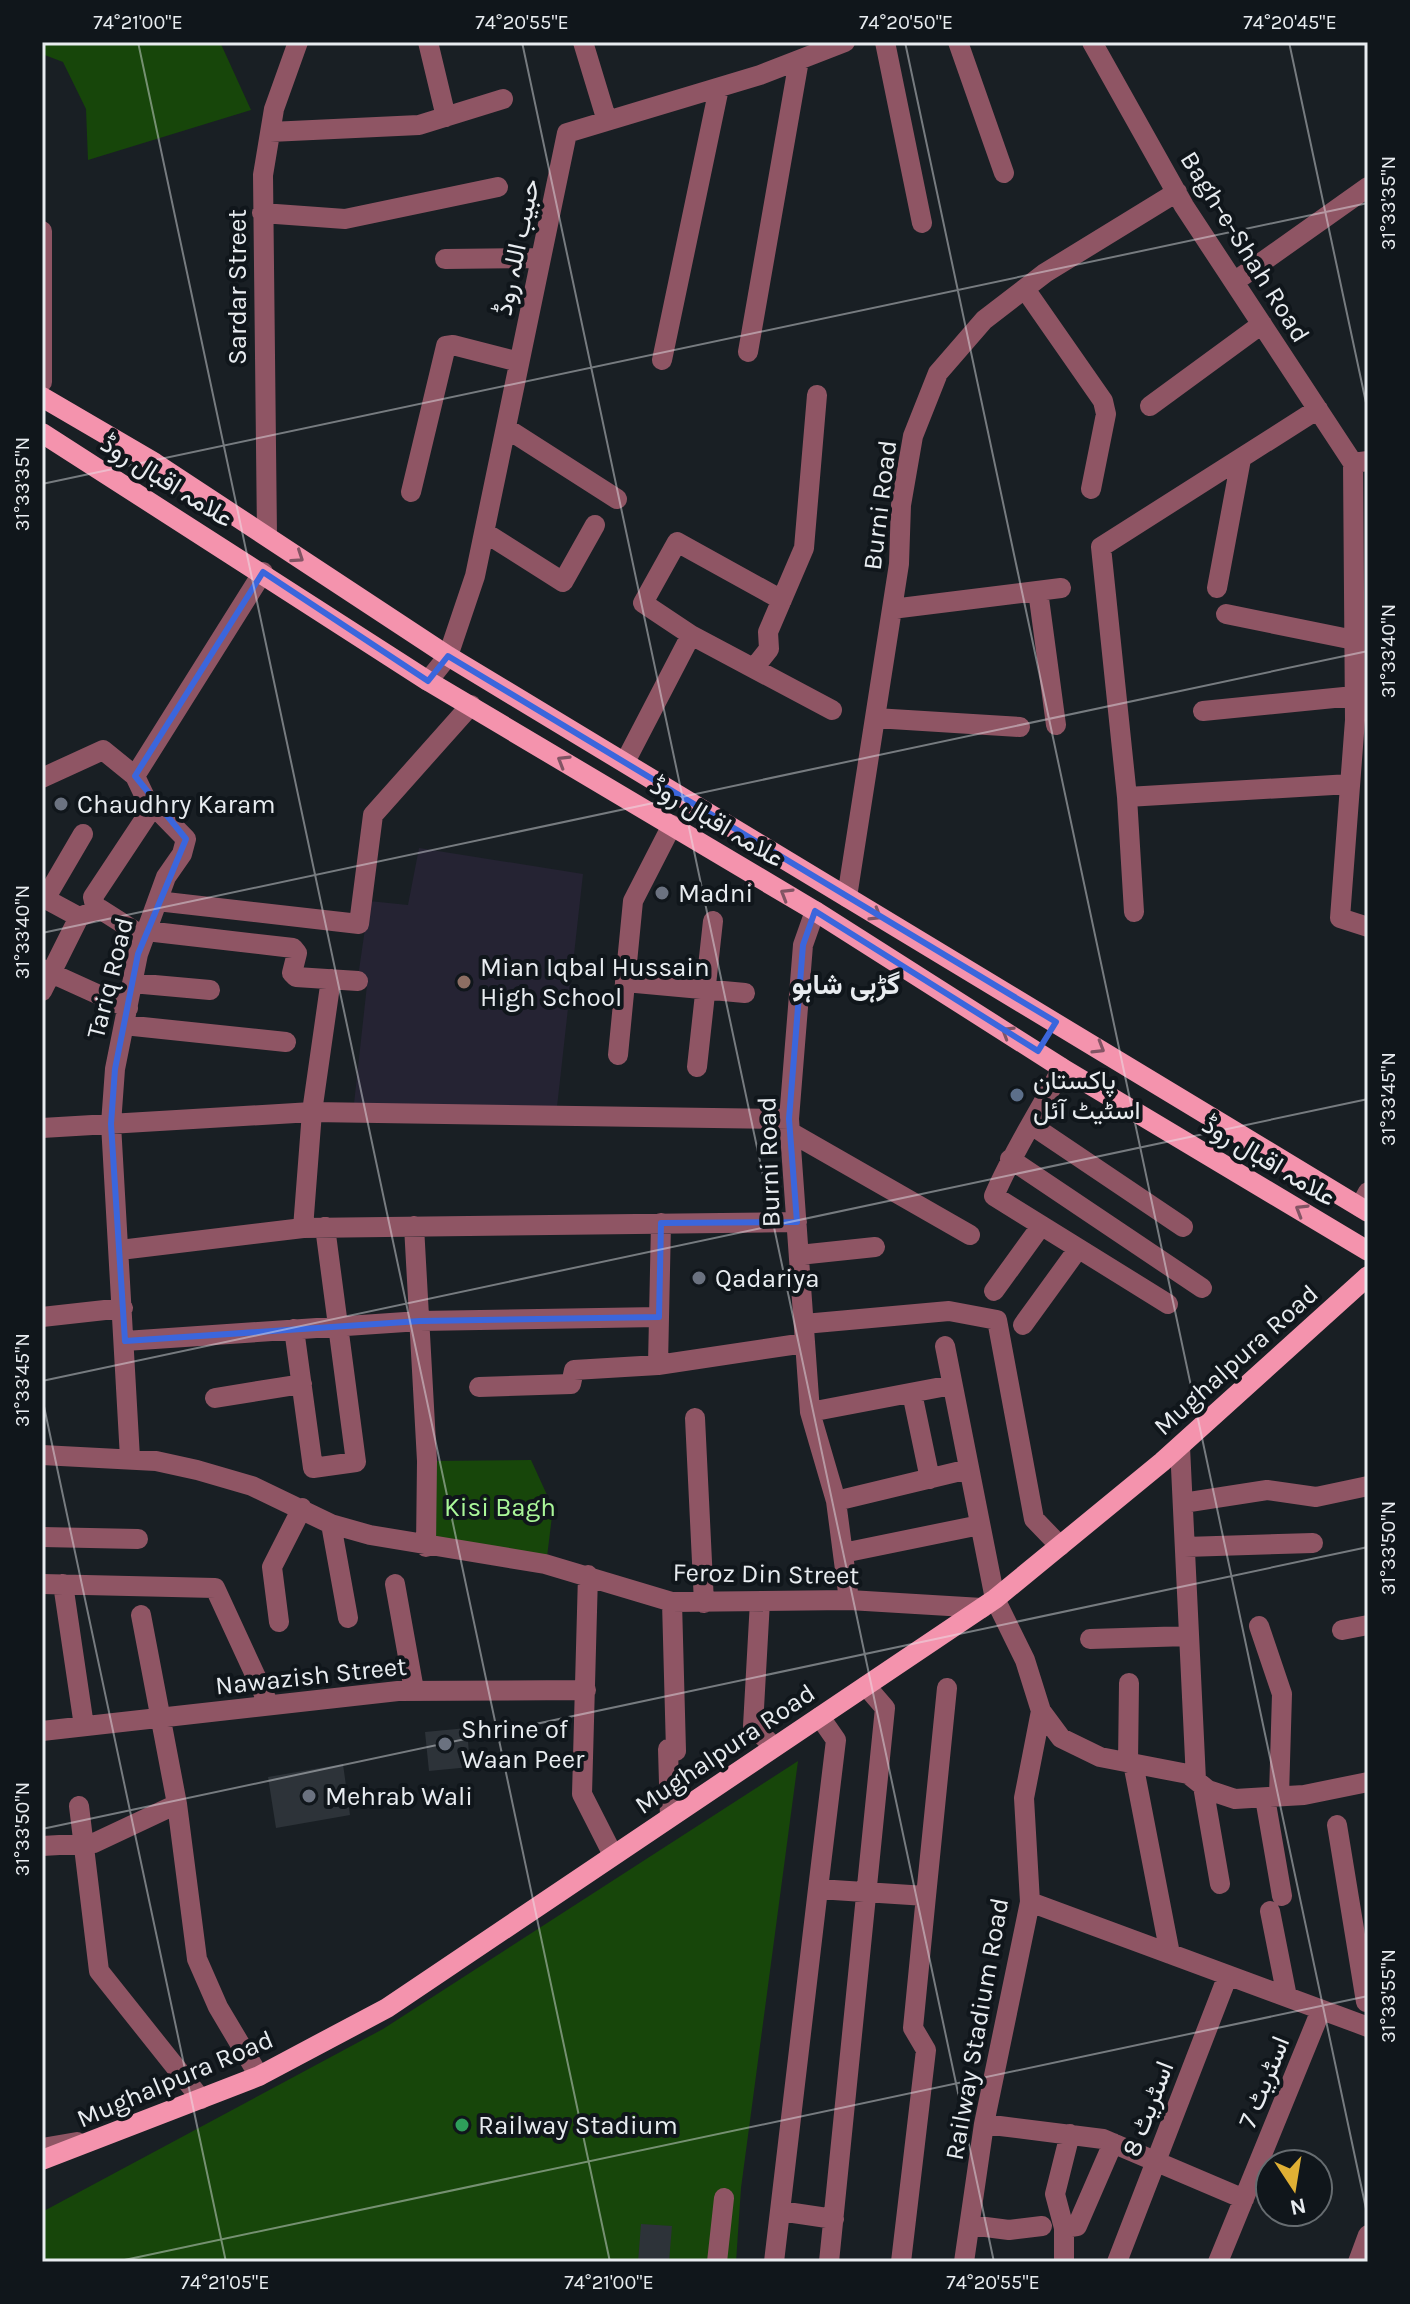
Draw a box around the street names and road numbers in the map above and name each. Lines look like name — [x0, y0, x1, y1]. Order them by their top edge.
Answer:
street label: Bagh-e-Shah Road — [1174, 146, 1316, 348]
street label: حبیب اللہ روڈ — [487, 176, 547, 318]
street label: Sardar Street — [222, 209, 253, 365]
street label: علامہ اقبال روڈ — [95, 428, 239, 534]
street label: Burni Road — [857, 438, 903, 572]
street label: علامہ اقبال روڈ — [645, 770, 789, 874]
street label: Tariq Road — [80, 914, 140, 1042]
street label: Burni Road — [751, 1096, 787, 1228]
street label: علامہ اقبال روڈ — [1197, 1109, 1341, 1213]
street label: Mughalpura Road — [1147, 1278, 1325, 1442]
street label: Feroz Din Street — [672, 1557, 860, 1591]
street label: Nawazish Street — [214, 1651, 408, 1701]
street label: Mughalpura Road — [629, 1677, 821, 1821]
street label: Railway Stadium Road — [939, 1895, 1015, 2163]
street label: Mughalpura Road — [72, 2024, 278, 2134]
street label: اسٹریٹ 7 — [1232, 2032, 1296, 2132]
street label: اسٹریٹ 8 — [1116, 2057, 1180, 2161]

